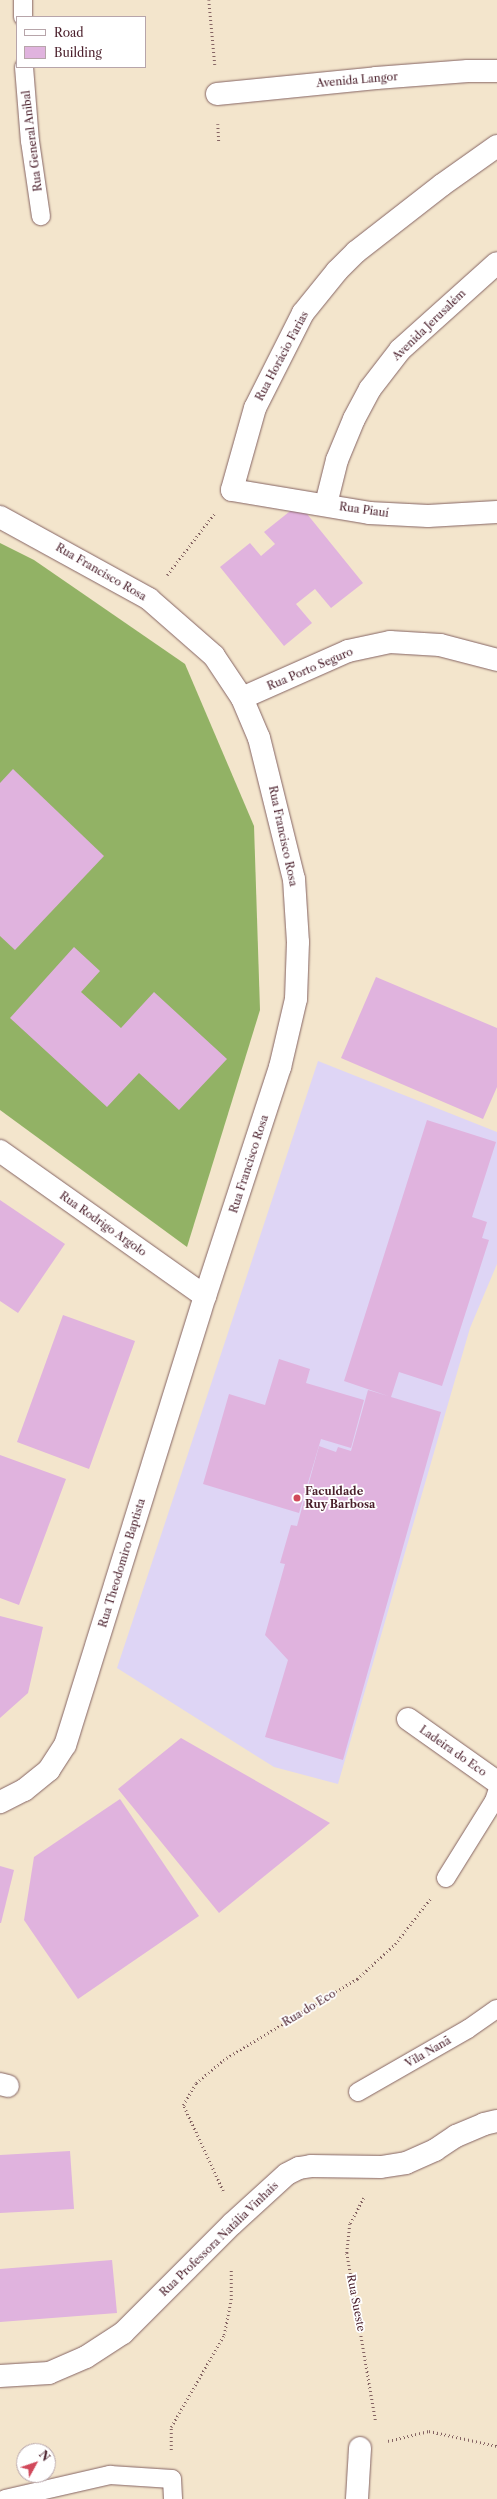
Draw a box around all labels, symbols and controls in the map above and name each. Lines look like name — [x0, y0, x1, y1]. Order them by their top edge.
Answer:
legend — [16, 16, 146, 68]
text: Road — [54, 25, 84, 40]
text: Building — [54, 45, 102, 60]
street label: Avenida Langor — [316, 70, 398, 90]
street label: Rua General Anibal — [19, 89, 45, 193]
street label: Avenida Jerusalém — [390, 287, 468, 363]
street label: Rua Horácio Farias — [253, 309, 311, 403]
street label: Rua Piauí — [338, 500, 390, 520]
street label: Rua Francisco Rosa — [53, 541, 149, 603]
street label: Rua Porto Seguro — [265, 645, 355, 693]
street label: Rua Francisco Rosa — [266, 784, 300, 888]
street label: Rua Francisco Rosa — [227, 1113, 271, 1215]
street label: Rua Rodrigo Argolo — [57, 1189, 149, 1259]
place label: Faculdade Ruy Barbosa — [305, 1485, 376, 1511]
marker: Faculdade Ruy Barbosa — [292, 1493, 302, 1503]
street label: Rua Theodomiro Baptista — [96, 1497, 148, 1629]
street label: Ladeira do Eco — [417, 1723, 489, 1779]
street label: Rua do Eco — [280, 1987, 338, 2029]
street label: Vila Nanã — [403, 2034, 453, 2070]
street label: Rua Professora Natália Vinhais — [157, 2179, 281, 2299]
street label: Rua Sueste — [344, 2273, 368, 2333]
north arrow — [16, 2443, 56, 2483]
text: N — [36, 2448, 53, 2464]

